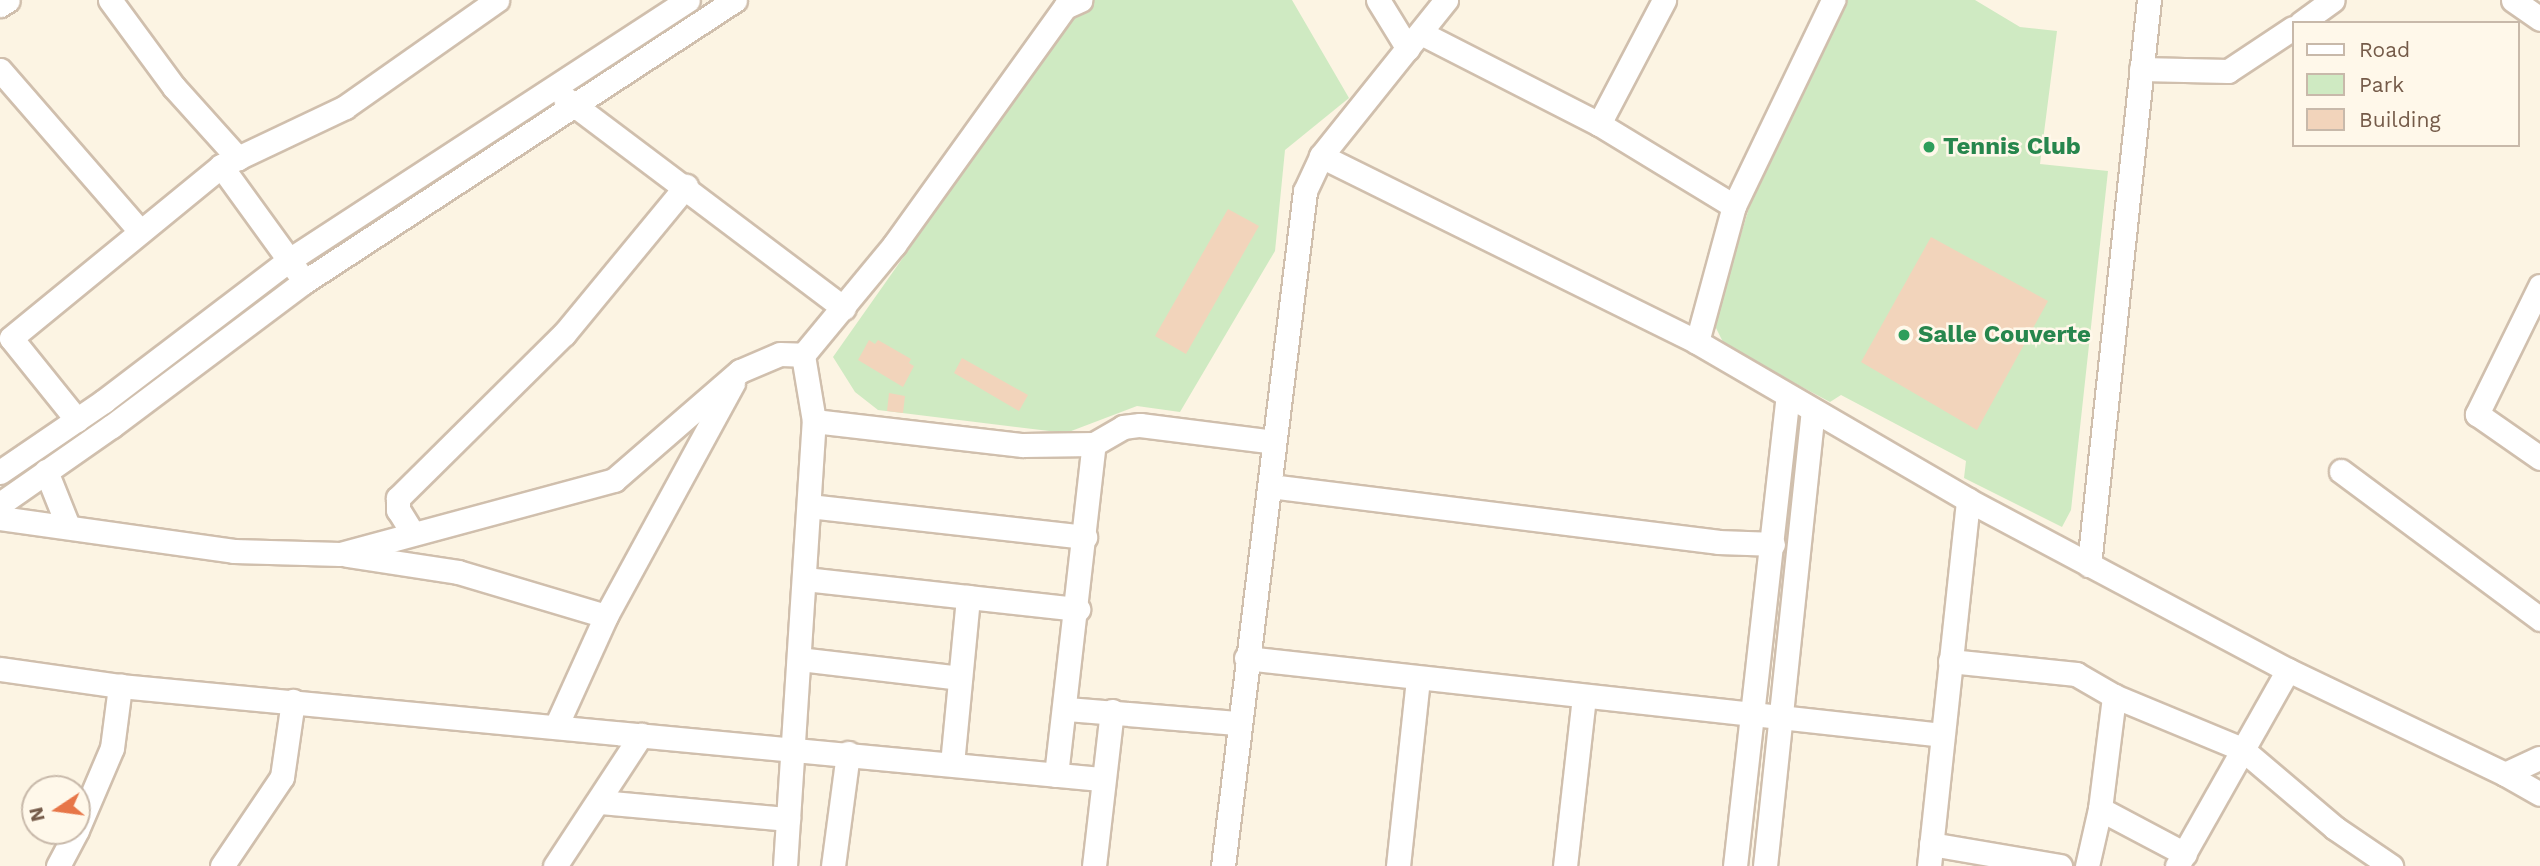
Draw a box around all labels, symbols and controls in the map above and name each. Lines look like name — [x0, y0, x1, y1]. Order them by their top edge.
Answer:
legend — [2292, 21, 2519, 147]
text: Road — [2359, 37, 2410, 62]
text: Park — [2359, 72, 2404, 97]
text: Building — [2359, 107, 2441, 132]
place label: Tennis Club — [1943, 133, 2081, 161]
marker: Tennis Club — [1921, 139, 1937, 155]
place label: Salle Couverte — [1918, 321, 2091, 349]
marker: Salle Couverte — [1896, 327, 1912, 343]
north arrow — [21, 775, 91, 845]
text: N — [24, 805, 50, 824]

